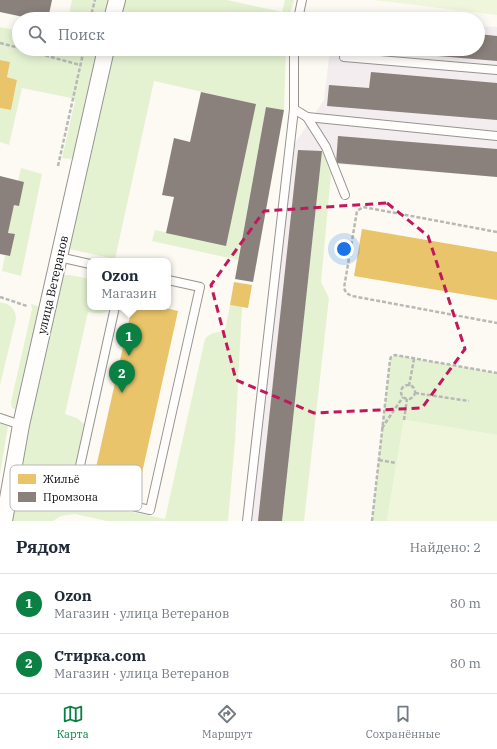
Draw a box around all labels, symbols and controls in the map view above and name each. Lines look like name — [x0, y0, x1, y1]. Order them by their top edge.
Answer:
search box — [12, 12, 485, 56]
icon: search — [26, 23, 48, 45]
text: Поиск — [58, 25, 105, 44]
street label: улица Ветеранов — [34, 234, 71, 336]
your location — [334, 239, 354, 259]
popup — [87, 258, 171, 310]
text: Ozon — [101, 266, 139, 285]
text: Магазин — [101, 285, 157, 302]
pin: 1 — [116, 323, 142, 356]
pin: 2 — [109, 360, 135, 393]
legend — [10, 465, 142, 511]
text: Жильё — [43, 472, 80, 486]
text: Промзона — [43, 490, 98, 504]
text: Рядом — [16, 536, 71, 558]
text: Найдено: 2 — [410, 539, 481, 556]
text: Ozon — [54, 586, 92, 605]
text: 1 — [25, 595, 33, 612]
text: 80 m — [450, 595, 481, 612]
text: Магазин · улица Ветеранов — [54, 605, 229, 622]
text: Стирка.com — [54, 646, 146, 665]
text: 2 — [25, 655, 33, 672]
text: 80 m — [450, 655, 481, 672]
text: Магазин · улица Ветеранов — [54, 665, 229, 682]
tab: Карта — [57, 703, 89, 741]
tab: Маршрут — [202, 703, 252, 741]
tab: Сохранённые — [366, 703, 440, 741]

